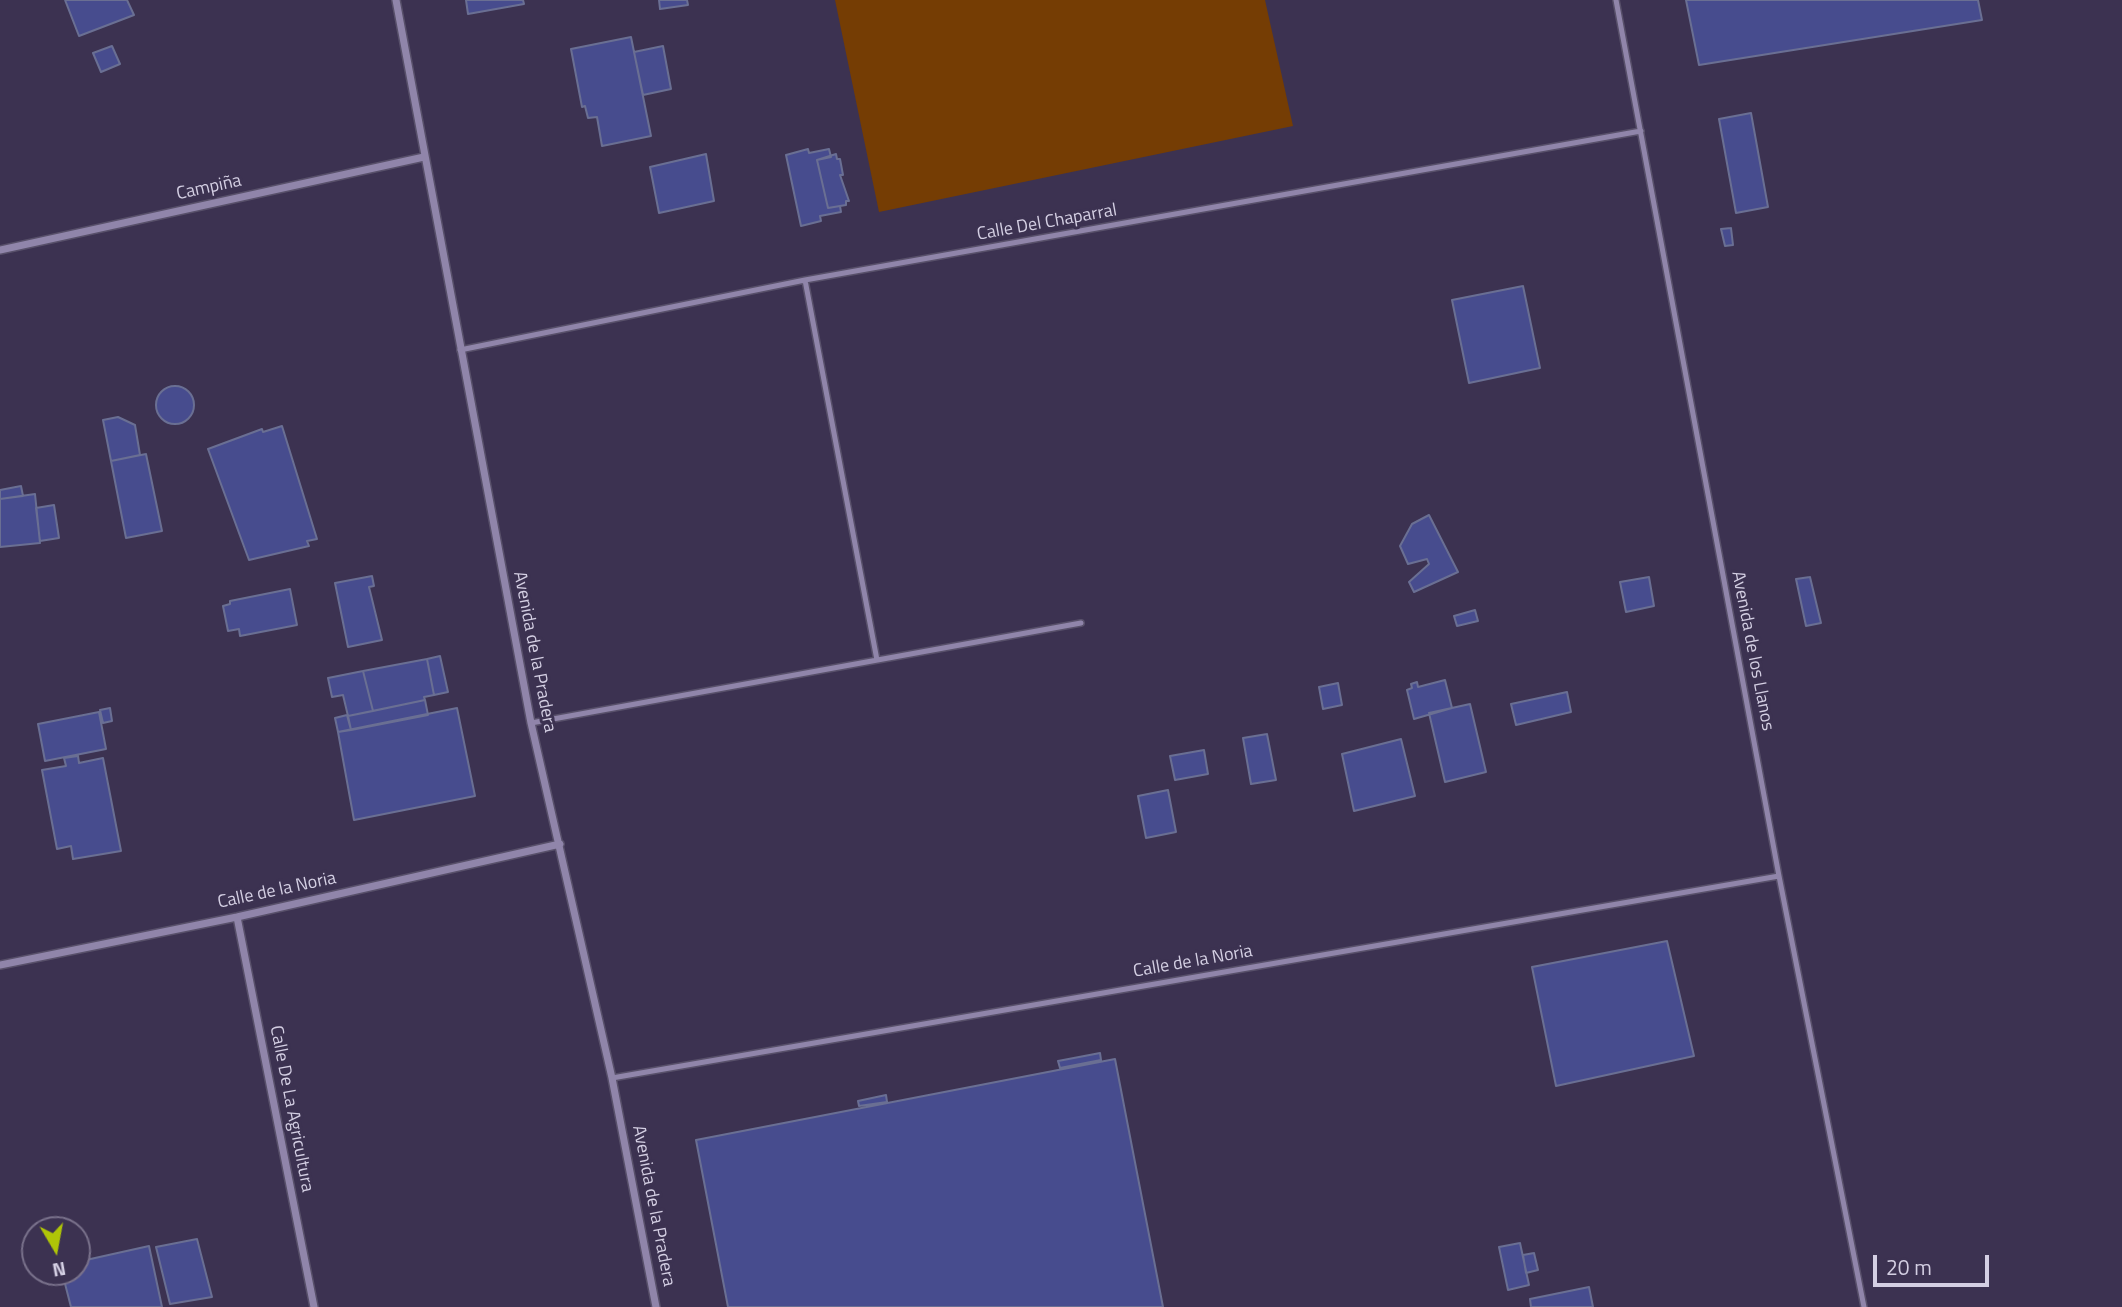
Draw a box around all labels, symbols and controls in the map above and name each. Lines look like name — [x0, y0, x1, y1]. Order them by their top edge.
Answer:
street label: Campiña — [174, 171, 244, 205]
street label: Calle Del Chaparral — [975, 200, 1119, 246]
street label: Avenida de los Llanos — [1726, 569, 1778, 733]
street label: Avenida de la Pradera — [508, 570, 560, 734]
street label: Calle de la Noria — [216, 868, 338, 914]
street label: Calle de la Noria — [1132, 941, 1254, 983]
street label: Calle De La Agricultura — [264, 1024, 318, 1194]
street label: Avenida de la Pradera — [627, 1124, 679, 1288]
north arrow — [21, 1216, 91, 1286]
scale bar — [1877, 1240, 1993, 1284]
text: 20 m — [1886, 1251, 1932, 1283]
text: N — [50, 1255, 68, 1286]

